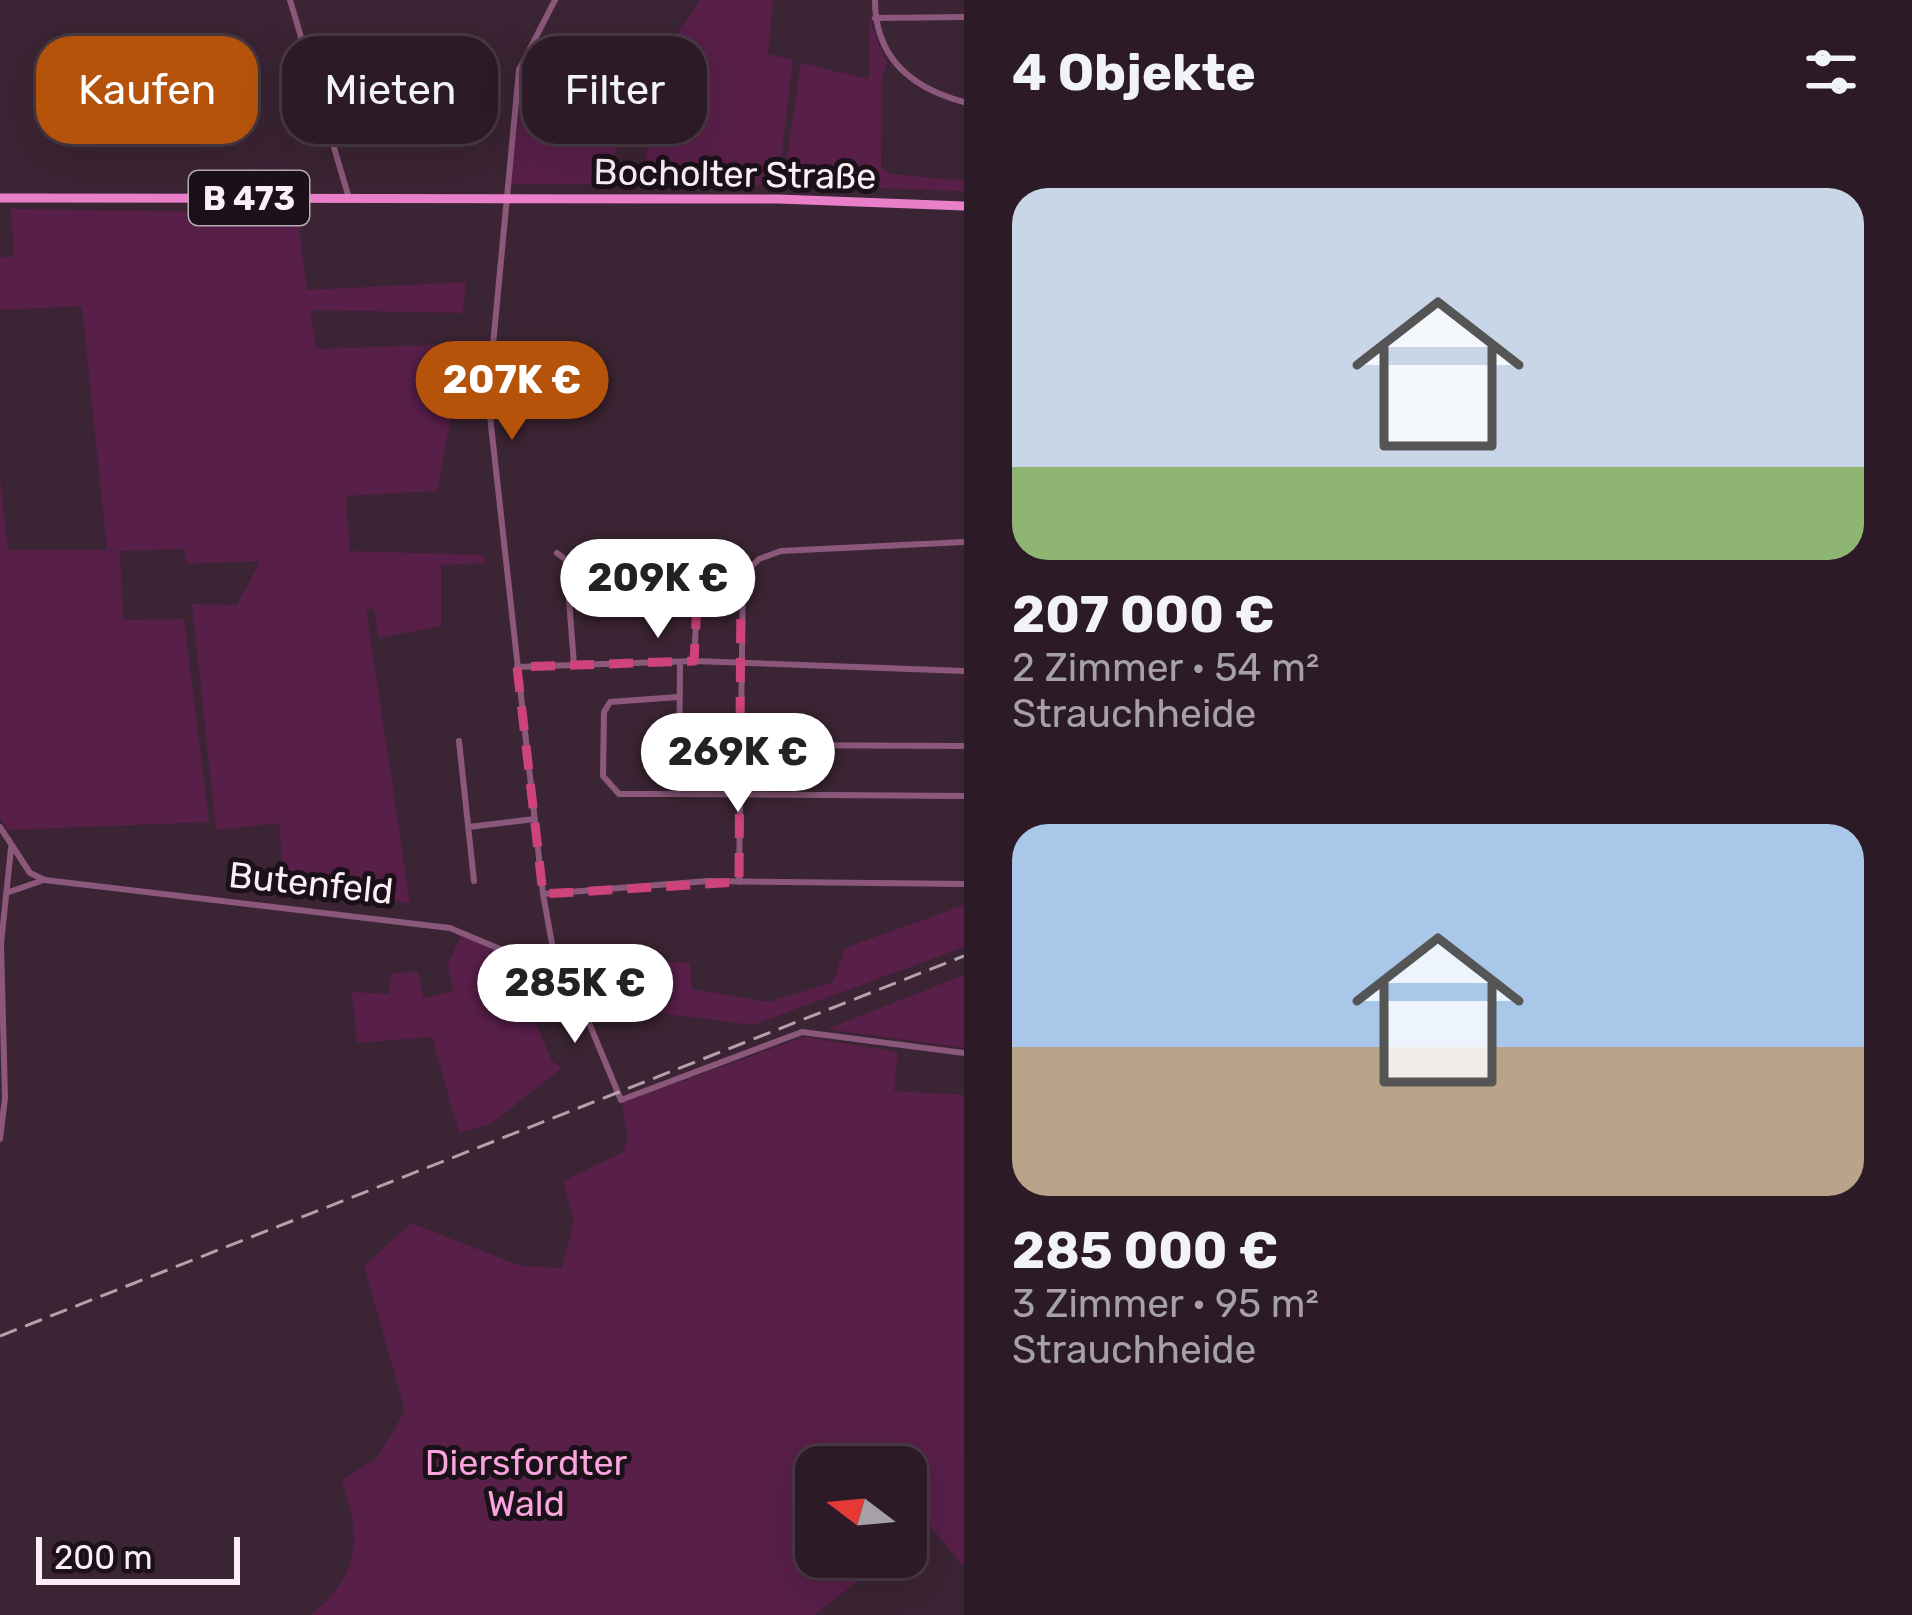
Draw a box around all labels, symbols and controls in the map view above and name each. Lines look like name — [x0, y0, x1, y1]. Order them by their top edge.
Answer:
chip: Kaufen — [36, 36, 258, 144]
chip: Mieten — [282, 36, 498, 144]
chip: Filter — [522, 36, 707, 144]
icon: filters — [1798, 39, 1864, 105]
text: 4 Objekte — [1012, 42, 1256, 103]
street label: Bocholter Straße — [593, 150, 877, 198]
road number: B 473 — [189, 171, 309, 225]
icon: home — [1330, 266, 1546, 482]
pin: 207K € — [414, 341, 610, 443]
text: 207K € — [443, 357, 581, 403]
pin: 209K € — [560, 539, 756, 641]
text: 209K € — [587, 555, 729, 601]
text: 207 000 € — [1012, 584, 1275, 645]
text: 2 Zimmer · 54 m² — [1012, 645, 1319, 691]
text: Strauchheide — [1012, 691, 1256, 737]
pin: 269K € — [640, 713, 836, 815]
text: 269K € — [668, 729, 808, 775]
street label: Butenfeld — [227, 853, 395, 913]
icon: home — [1330, 902, 1546, 1118]
pin: 285K € — [477, 944, 673, 1046]
text: 285K € — [504, 960, 646, 1006]
text: 285 000 € — [1012, 1220, 1278, 1281]
text: 3 Zimmer · 95 m² — [1012, 1281, 1319, 1327]
text: Strauchheide — [1012, 1327, 1256, 1373]
park label: Diersfordter Wald — [425, 1441, 628, 1525]
north arrow — [795, 1446, 927, 1578]
map controls — [795, 1446, 927, 1578]
scale bar — [36, 1531, 240, 1584]
text: 200 m — [54, 1538, 153, 1577]

